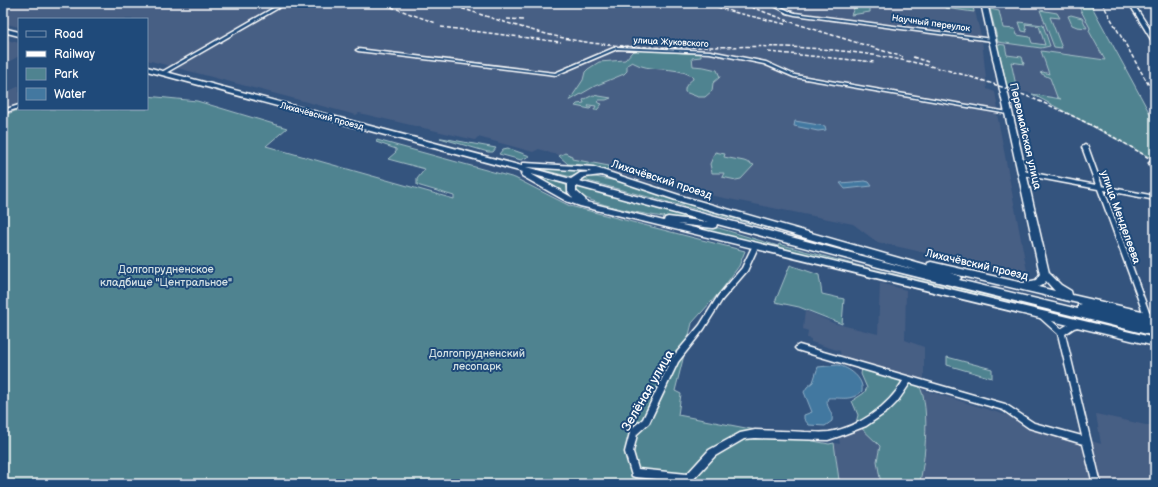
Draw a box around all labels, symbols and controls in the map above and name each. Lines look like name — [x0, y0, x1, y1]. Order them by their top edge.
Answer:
street label: Научный переулок — [891, 13, 971, 34]
legend — [18, 18, 148, 110]
text: Road — [54, 27, 83, 42]
street label: улица Жуковского — [633, 35, 709, 50]
text: Railway — [54, 47, 96, 62]
text: Park — [54, 67, 78, 82]
street label: Первомайская улица — [1007, 81, 1044, 191]
text: Water — [54, 87, 86, 102]
street label: Лихачёвский проезд — [278, 100, 365, 133]
street label: Лихачёвский проезд — [609, 157, 714, 202]
street label: улица Менделеева — [1098, 169, 1144, 266]
street label: Лихачёвский проезд — [923, 246, 1030, 283]
park label: Долгопрудненское кладбище "Центральное" — [100, 263, 232, 289]
park label: Долгопрудненский лесопарк — [429, 347, 525, 373]
street label: Зелёная улица — [618, 347, 678, 434]

